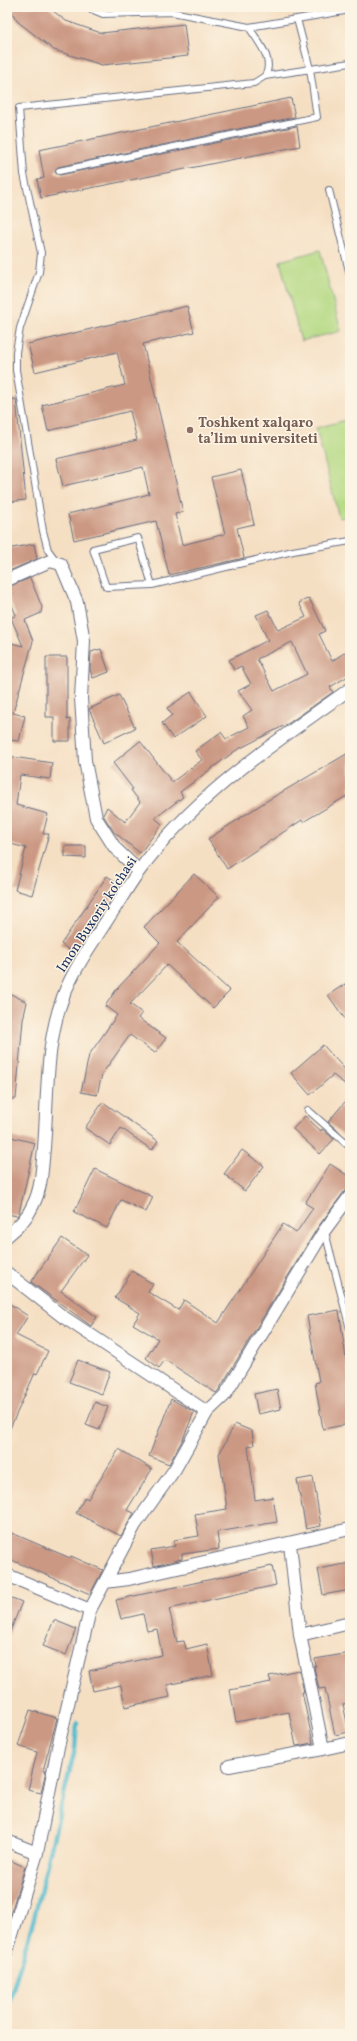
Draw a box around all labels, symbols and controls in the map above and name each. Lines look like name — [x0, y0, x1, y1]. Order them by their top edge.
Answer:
place label: Toshkent xalqaro ta’lim universiteti — [198, 414, 318, 449]
marker: Toshkent xalqaro ta’lim universiteti — [185, 425, 195, 435]
street label: Imon Buxoriy ko'chasi — [53, 853, 142, 977]

